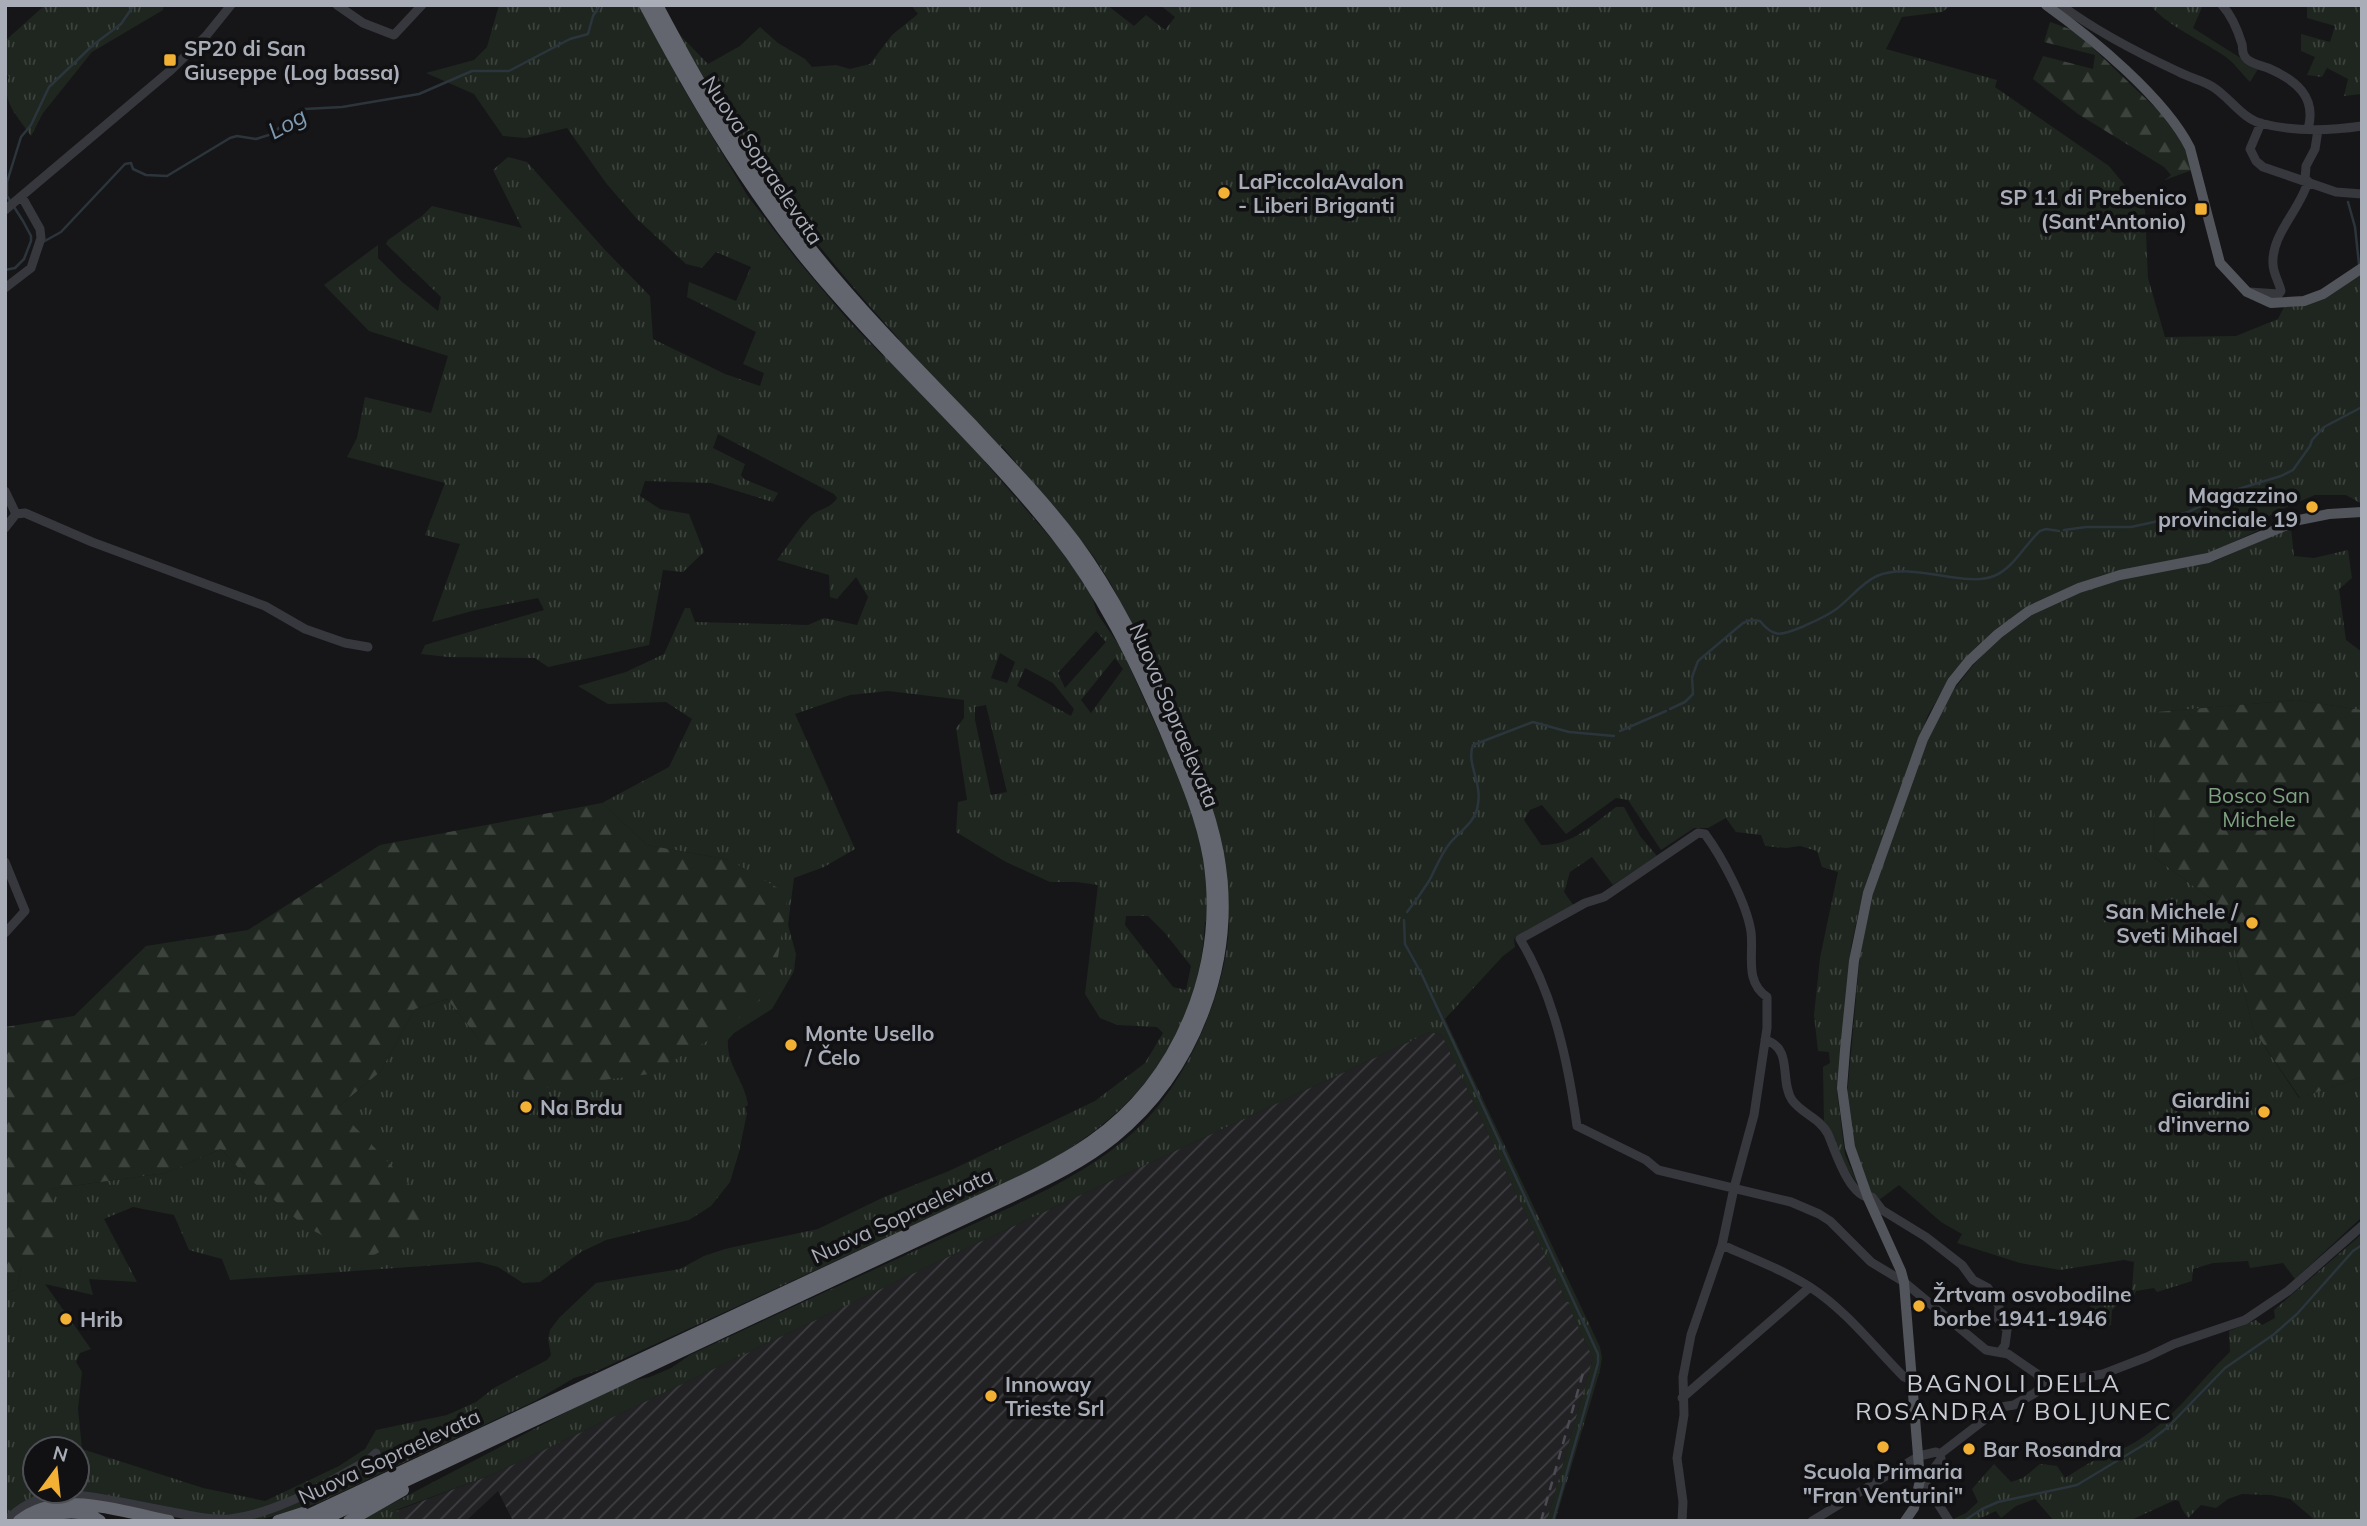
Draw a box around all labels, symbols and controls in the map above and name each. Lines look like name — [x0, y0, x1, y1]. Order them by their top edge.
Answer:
place label: SP20 di San Giuseppe (Log bassa) — [184, 35, 401, 85]
marker: SP20 di San Giuseppe (Log bassa) — [162, 52, 178, 68]
street label: Nuova Sopraelevata — [697, 71, 829, 249]
water label: Log — [263, 101, 311, 145]
place label: LaPiccolaAvalon - Liberi Briganti — [1238, 168, 1404, 218]
place label: SP 11 di Prebenico (Sant'Antonio) — [2000, 184, 2187, 234]
marker: LaPiccolaAvalon - Liberi Briganti — [1216, 185, 1232, 201]
marker: SP 11 di Prebenico (Sant'Antonio) — [2193, 201, 2209, 217]
place label: Magazzino provinciale 19 — [2158, 482, 2298, 532]
marker: Magazzino provinciale 19 — [2304, 499, 2320, 515]
street label: Nuova Sopraelevata — [1124, 619, 1226, 811]
park label: Bosco San Michele — [2208, 782, 2310, 832]
place label: San Michele / Sveti Mihael — [2105, 898, 2239, 948]
marker: San Michele / Sveti Mihael — [2244, 915, 2260, 931]
place label: Monte Usello / Čelo — [804, 1020, 934, 1070]
marker: Monte Usello / Čelo — [783, 1037, 799, 1053]
place label: Giardini d'inverno — [2158, 1087, 2250, 1137]
place label: Na Brdu — [540, 1094, 623, 1120]
marker: Na Brdu — [518, 1099, 534, 1115]
marker: Giardini d'inverno — [2256, 1104, 2272, 1120]
street label: Nuova Sopraelevata — [807, 1161, 997, 1269]
place label: Žrtvam osvobodilne borbe 1941-1946 — [1933, 1281, 2132, 1331]
marker: Žrtvam osvobodilne borbe 1941-1946 — [1911, 1298, 1927, 1314]
place label: Hrib — [80, 1306, 123, 1332]
marker: Hrib — [58, 1311, 74, 1327]
district label: BAGNOLI DELLA ROSANDRA / BOLJUNEC — [1855, 1368, 2173, 1426]
place label: Innoway Trieste Srl — [1005, 1371, 1104, 1421]
marker: Innoway Trieste Srl — [983, 1388, 999, 1404]
street label: Nuova Sopraelevata — [294, 1402, 484, 1510]
north arrow — [21, 1435, 91, 1505]
place label: Bar Rosandra — [1983, 1436, 2122, 1462]
marker: Scuola Primaria "Fran Venturini" — [1875, 1439, 1891, 1455]
text: N — [50, 1440, 70, 1467]
marker: Bar Rosandra — [1961, 1441, 1977, 1457]
place label: Scuola Primaria "Fran Venturini" — [1803, 1458, 1963, 1508]

